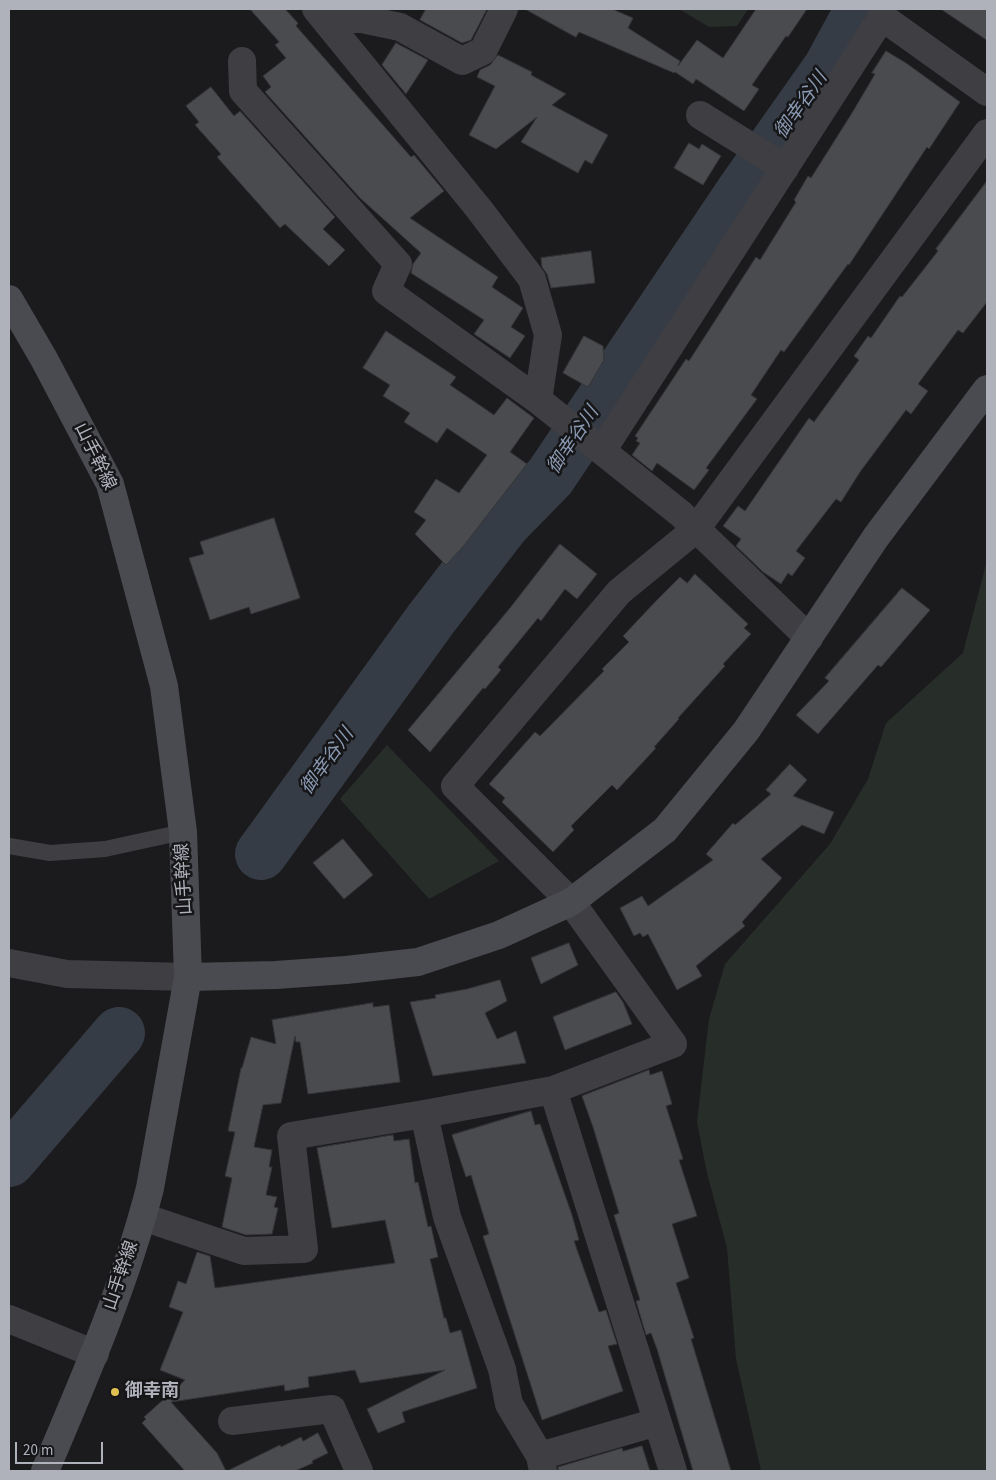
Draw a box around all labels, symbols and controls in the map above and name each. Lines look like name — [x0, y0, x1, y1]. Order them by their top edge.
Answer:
water label: 御幸谷川 — [771, 68, 833, 144]
water label: 御幸谷川 — [543, 403, 605, 479]
street label: 山手幹線 — [69, 420, 119, 494]
water label: 御幸谷川 — [296, 725, 360, 799]
street label: 山手幹線 — [172, 842, 198, 916]
street label: 山手幹線 — [100, 1238, 144, 1314]
place label: 御幸南 — [125, 1381, 179, 1403]
marker: 御幸南 — [109, 1386, 121, 1398]
scale bar — [18, 1432, 105, 1464]
text: 20 m — [23, 1440, 53, 1461]

